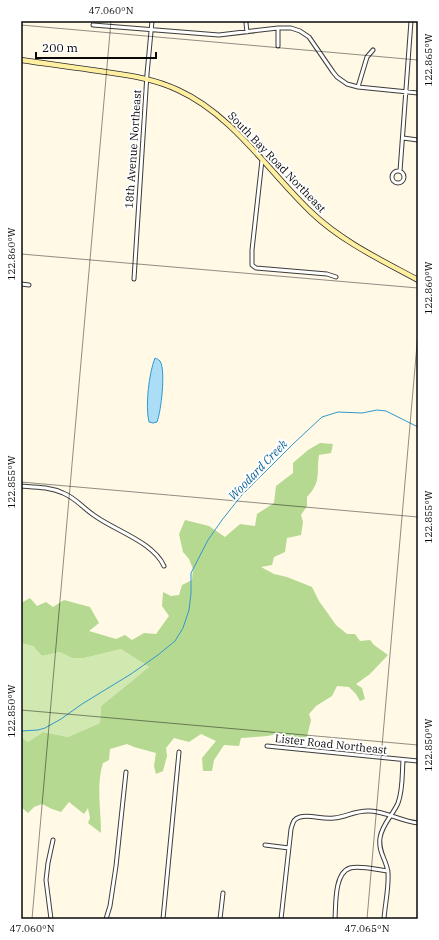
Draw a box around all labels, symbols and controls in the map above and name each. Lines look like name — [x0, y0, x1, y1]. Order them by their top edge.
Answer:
text: 47.060°N — [88, 4, 134, 17]
text: 122.865°W — [422, 33, 435, 87]
scale bar — [36, 34, 156, 60]
text: 200 m — [42, 40, 78, 55]
street label: 18th Avenue Northeast — [122, 89, 144, 209]
street label: South Bay Road Northeast — [225, 109, 329, 215]
text: 122.860°W — [5, 227, 18, 281]
text: 122.860°W — [422, 261, 435, 315]
water label: Woodard Creek — [225, 436, 291, 503]
text: 122.855°W — [5, 455, 18, 509]
text: 122.855°W — [422, 490, 435, 544]
text: 122.850°W — [5, 684, 18, 738]
text: 122.850°W — [422, 718, 435, 772]
street label: Lister Road Northeast — [274, 731, 388, 757]
text: 47.060°N — [9, 922, 55, 935]
text: 47.065°N — [344, 922, 390, 935]

